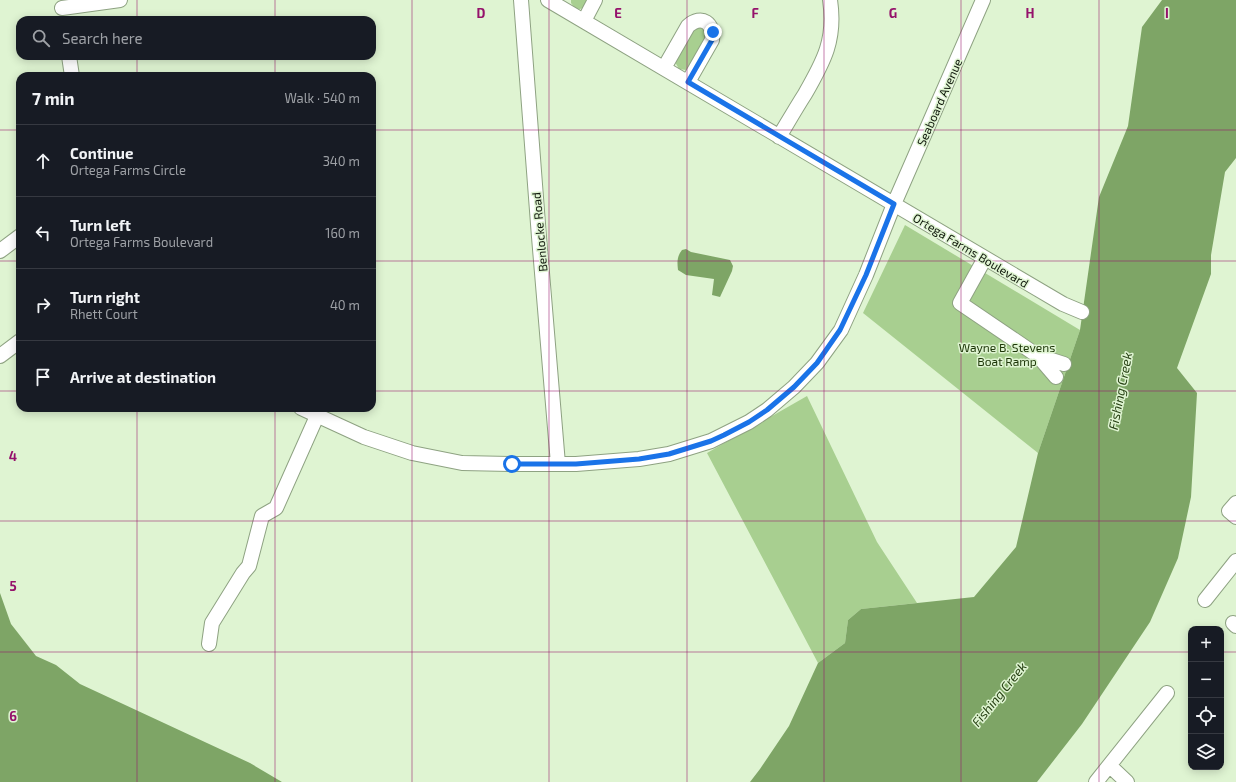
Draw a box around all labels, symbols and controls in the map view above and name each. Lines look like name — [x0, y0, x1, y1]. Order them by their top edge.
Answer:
text: D — [477, 5, 486, 21]
text: E — [614, 5, 622, 21]
text: F — [751, 5, 759, 21]
text: G — [889, 5, 897, 21]
text: H — [1026, 5, 1035, 21]
text: I — [1165, 5, 1169, 21]
search box — [16, 16, 376, 60]
route end — [704, 23, 722, 41]
icon: search — [30, 27, 52, 49]
text: Search here — [62, 29, 143, 47]
street label: Seaboard Avenue — [913, 56, 965, 148]
text: 7 min — [32, 88, 75, 108]
text: Walk · 540 m — [284, 90, 360, 106]
text: Continue — [70, 144, 133, 162]
icon: ahead — [32, 150, 54, 172]
text: 340 m — [323, 153, 360, 169]
text: Ortega Farms Circle — [70, 162, 186, 178]
street label: Benlocke Road — [529, 192, 549, 272]
street label: Ortega Farms Boulevard — [911, 210, 1031, 290]
text: Turn left — [70, 216, 131, 234]
icon: left — [32, 222, 54, 244]
text: 160 m — [325, 225, 360, 241]
text: Ortega Farms Boulevard — [70, 234, 213, 250]
text: Turn right — [70, 288, 140, 306]
icon: right — [32, 294, 54, 316]
text: 40 m — [330, 297, 360, 313]
text: Rhett Court — [70, 306, 138, 322]
park label: Wayne B. Stevens Boat Ramp — [959, 340, 1055, 368]
water label: Fishing Creek — [1105, 351, 1135, 431]
icon: arrive — [32, 366, 54, 388]
text: Arrive at destination — [70, 368, 216, 386]
text: 4 — [9, 448, 17, 464]
route start — [503, 455, 521, 473]
text: 5 — [9, 578, 17, 594]
map controls — [1188, 626, 1224, 770]
button: + — [1188, 626, 1224, 662]
water label: Fishing Creek — [968, 658, 1030, 730]
button: − — [1188, 662, 1224, 698]
button: locate — [1188, 698, 1224, 734]
text: 6 — [9, 708, 17, 724]
button: layers — [1188, 734, 1224, 770]

